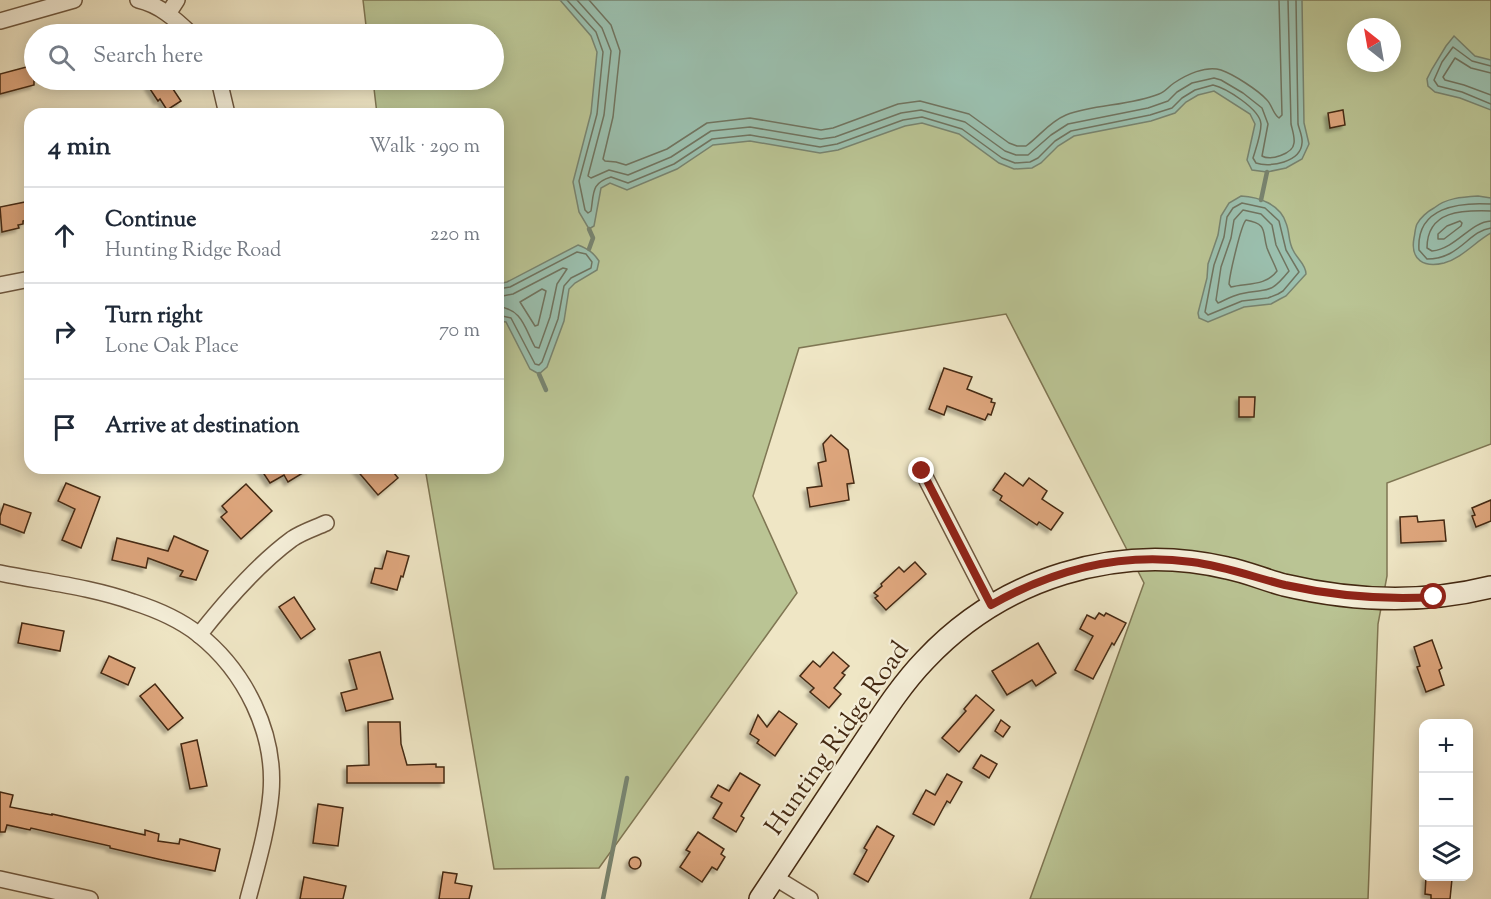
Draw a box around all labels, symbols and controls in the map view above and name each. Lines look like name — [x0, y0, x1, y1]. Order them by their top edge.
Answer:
north arrow — [1347, 18, 1401, 72]
search box — [24, 24, 504, 90]
icon: search — [45, 41, 78, 74]
text: Search here — [93, 41, 203, 73]
text: 4 min — [48, 129, 111, 166]
text: Walk · 290 m — [369, 133, 480, 162]
text: Continue — [105, 205, 196, 237]
icon: ahead — [48, 219, 81, 252]
text: 220 m — [430, 221, 480, 250]
text: Hunting Ridge Road — [105, 237, 281, 266]
text: Turn right — [105, 301, 202, 333]
icon: right — [48, 315, 81, 348]
text: 70 m — [439, 317, 480, 346]
text: Lone Oak Place — [105, 333, 239, 362]
icon: arrive — [48, 411, 81, 444]
text: Arrive at destination — [105, 411, 300, 443]
route end — [908, 457, 934, 483]
route start — [1420, 583, 1446, 609]
street label: Hunting Ridge Road — [757, 634, 919, 844]
map controls — [1419, 719, 1473, 881]
button: + — [1419, 719, 1473, 773]
button: − — [1419, 773, 1473, 827]
button: layers — [1419, 827, 1473, 881]

